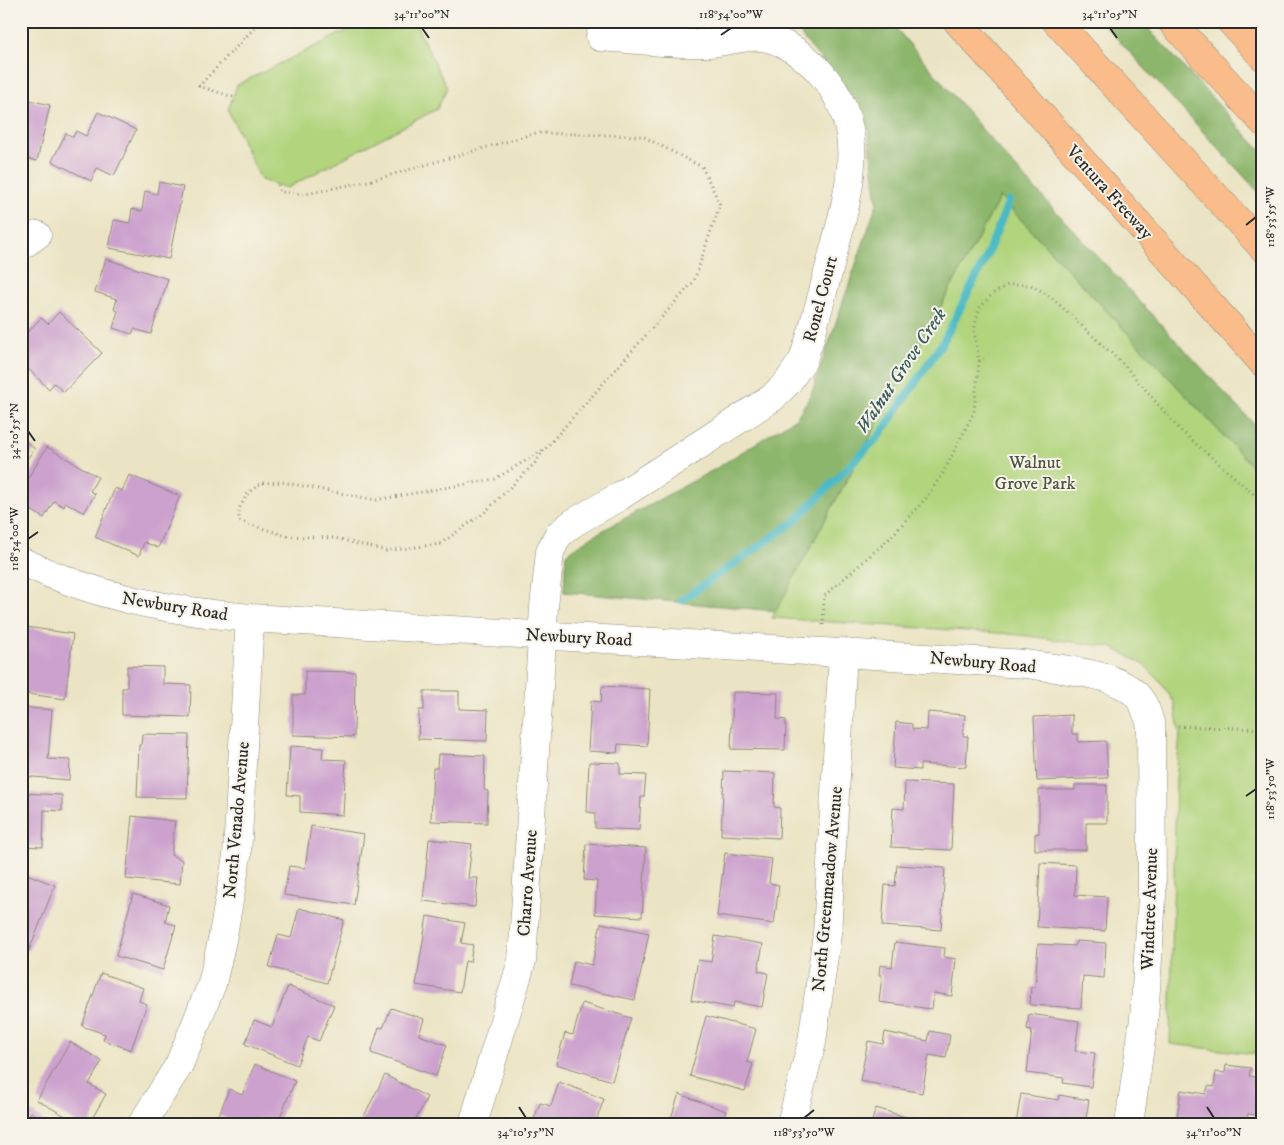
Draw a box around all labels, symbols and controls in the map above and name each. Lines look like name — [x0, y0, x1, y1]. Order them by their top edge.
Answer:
text: 34°11'00"N — [394, 7, 450, 22]
text: 118°54'00"W — [699, 7, 764, 22]
text: 34°11'05"N — [1082, 7, 1138, 22]
street label: Ventura Freeway — [1061, 140, 1158, 245]
text: 118°53'55"W — [1263, 185, 1278, 248]
street label: Ronel Court — [799, 253, 843, 345]
water label: Walnut Grove Creek — [851, 304, 952, 438]
text: 34°10'55"N — [7, 402, 22, 459]
park label: Walnut Grove Park — [995, 452, 1076, 495]
text: 118°54'00"W — [7, 506, 22, 571]
street label: Newbury Road — [120, 588, 229, 626]
street label: Newbury Road — [525, 624, 633, 652]
street label: Newbury Road — [929, 647, 1037, 679]
street label: North Venado Avenue — [219, 741, 255, 899]
text: 118°53'50"W — [1263, 757, 1278, 820]
street label: North Greenmeadow Avenue — [808, 786, 848, 993]
street label: Charro Avenue — [513, 829, 543, 937]
street label: Windtree Avenue — [1137, 847, 1163, 972]
text: 34°10'55"N — [498, 1125, 555, 1140]
text: 118°53'50"W — [773, 1125, 836, 1140]
text: 34°11'00"N — [1186, 1125, 1242, 1140]

